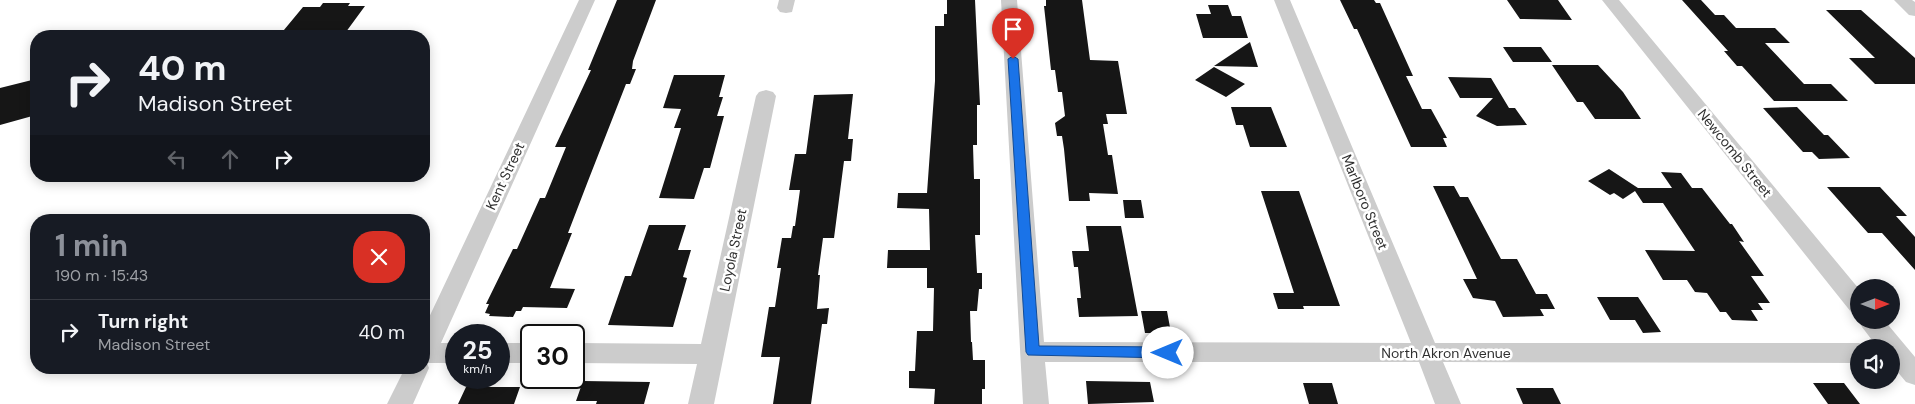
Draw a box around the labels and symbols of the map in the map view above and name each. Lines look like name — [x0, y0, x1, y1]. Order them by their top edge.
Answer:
pin — [992, 8, 1034, 59]
street label: Newcomb Street — [1694, 105, 1776, 201]
street label: Kent Street — [482, 139, 528, 213]
street label: Marlboro Street — [1338, 152, 1392, 252]
street label: Loyola Street — [715, 207, 751, 293]
north arrow — [1850, 279, 1900, 329]
speed limit sign: 30 — [520, 324, 585, 389]
position arrow — [1141, 326, 1193, 378]
street label: North Akron Avenue — [1381, 344, 1511, 362]

